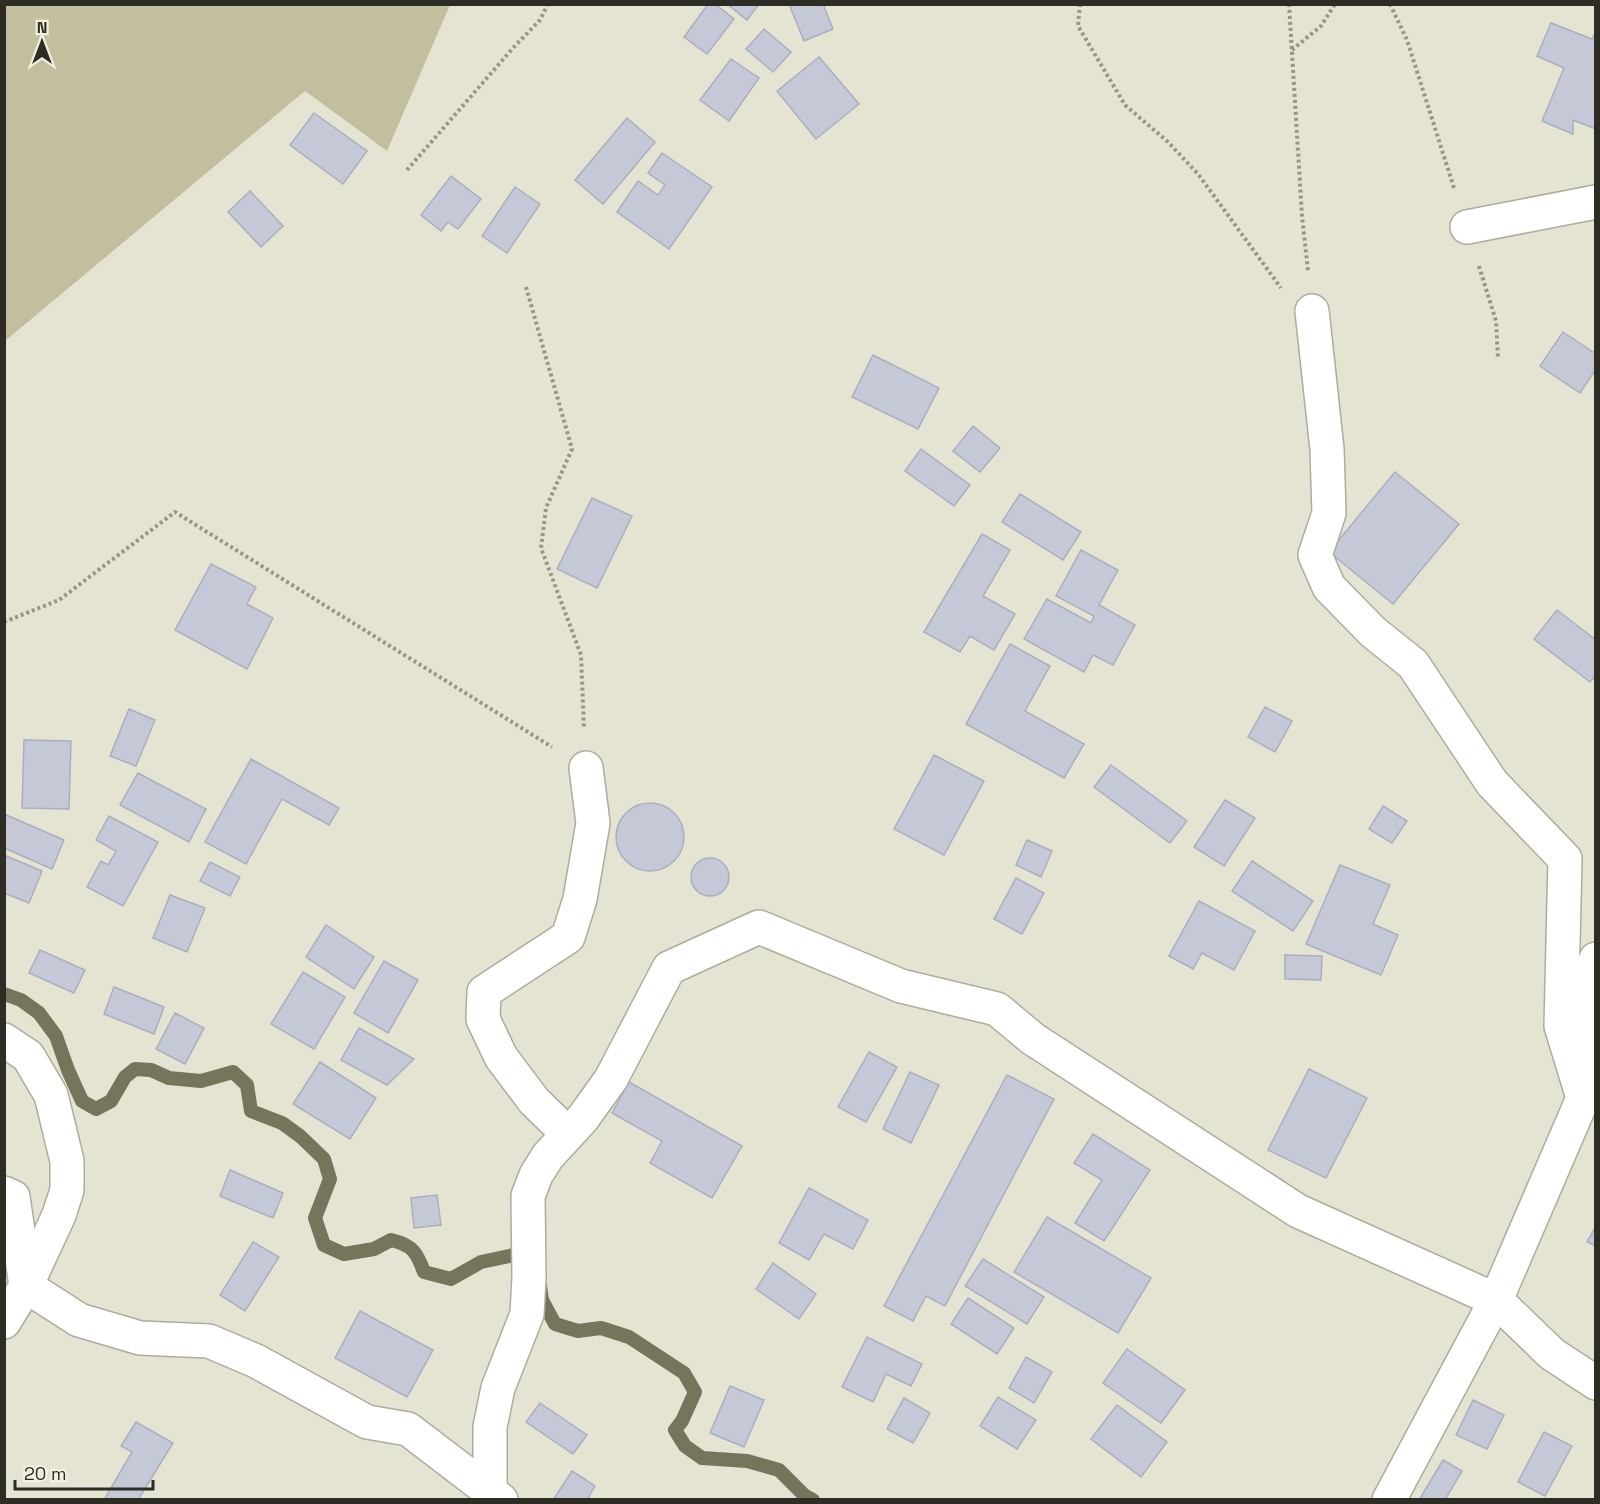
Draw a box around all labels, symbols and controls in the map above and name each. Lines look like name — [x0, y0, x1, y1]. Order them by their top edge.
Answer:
north arrow — [12, 12, 72, 72]
text: N — [37, 17, 47, 38]
scale bar — [15, 1453, 153, 1491]
text: 20 m — [24, 1462, 67, 1485]

